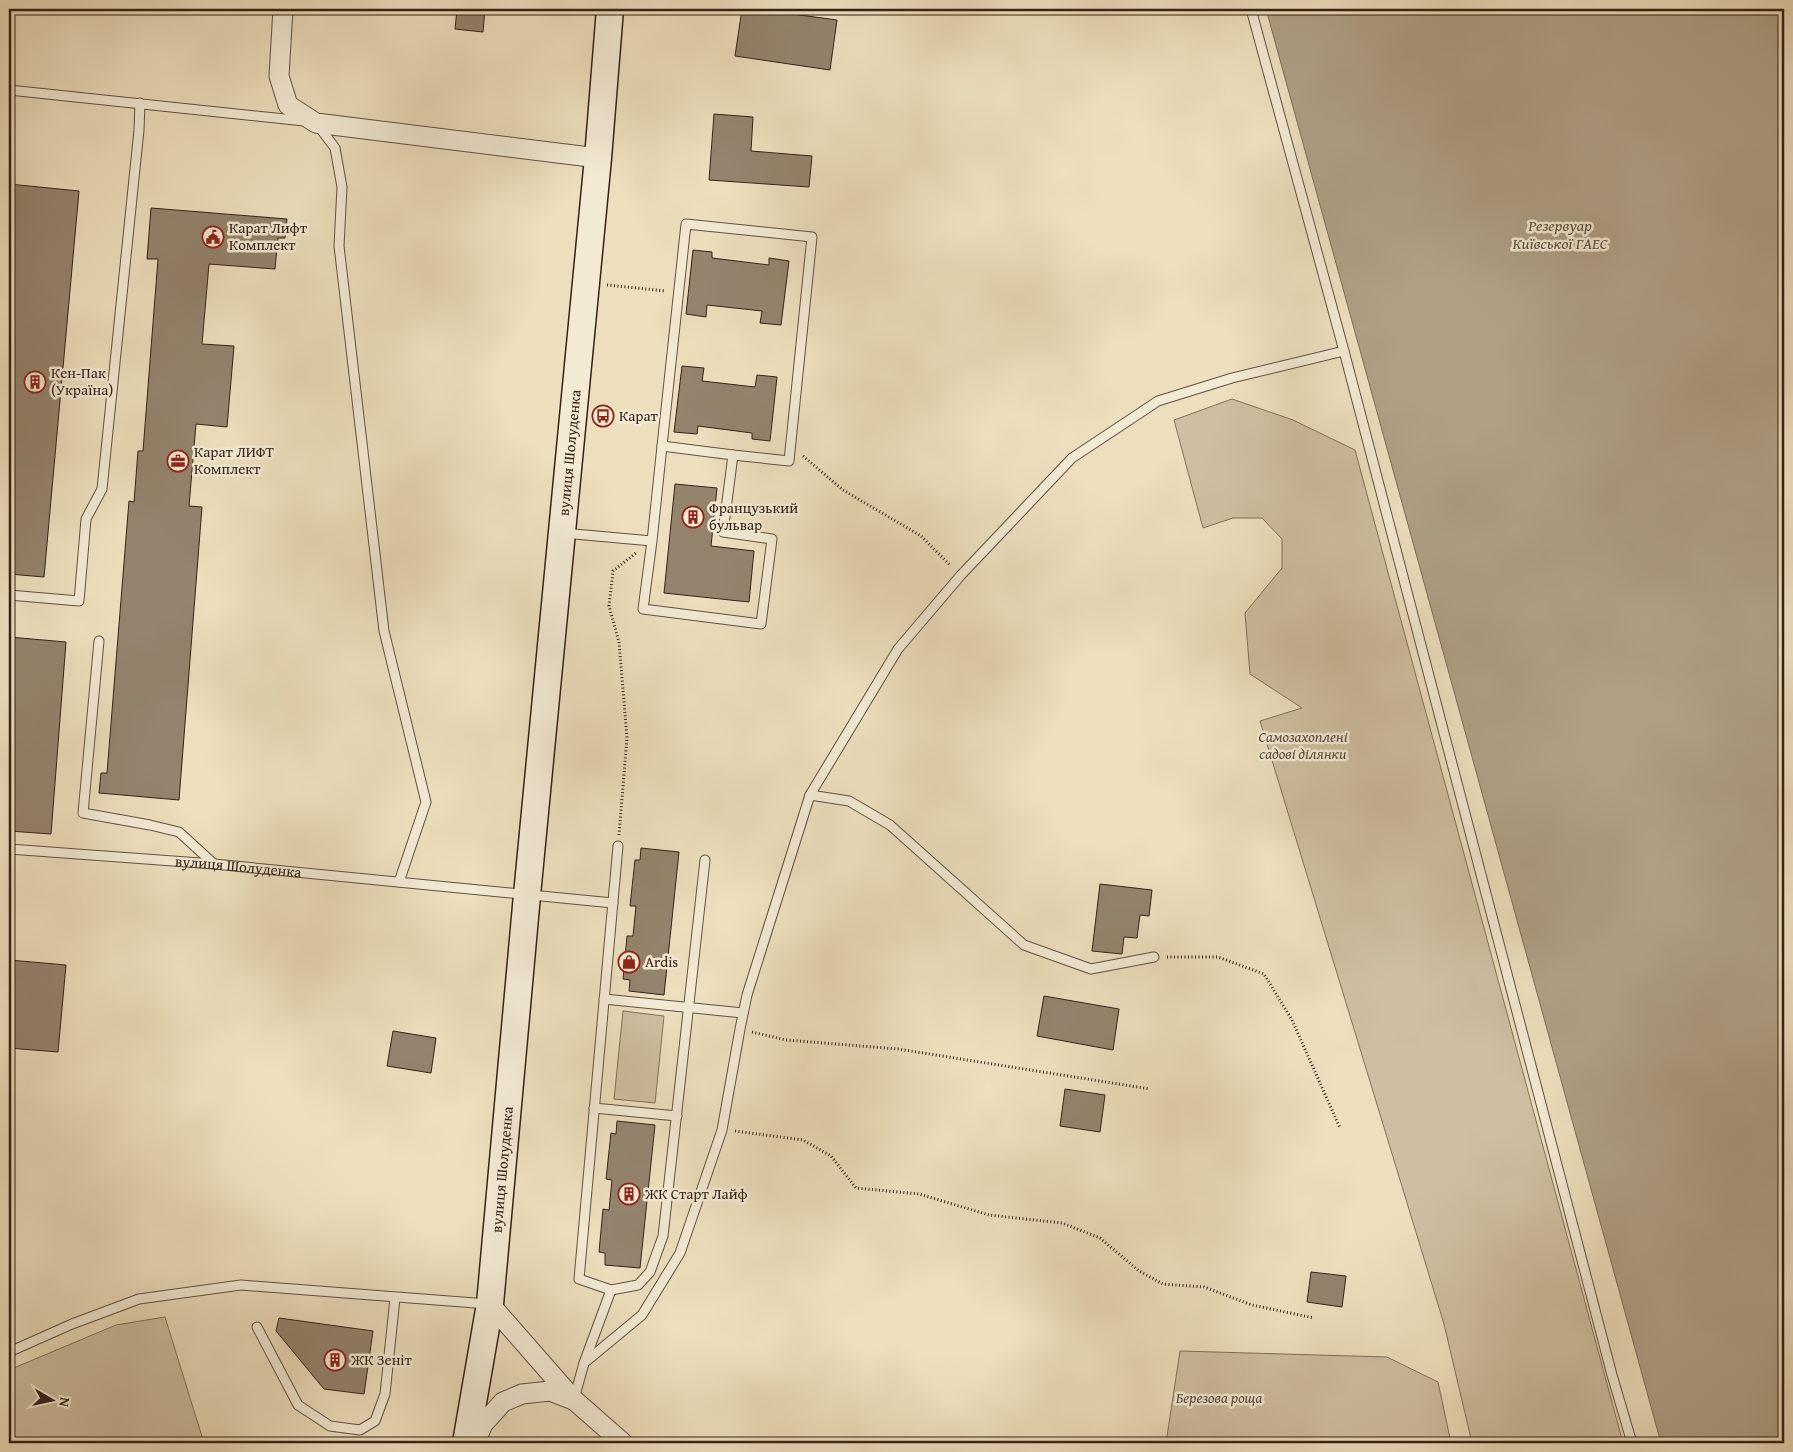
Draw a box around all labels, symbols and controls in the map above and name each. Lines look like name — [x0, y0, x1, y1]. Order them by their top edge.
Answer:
water label: Резервуар Київської ГАЕС — [1512, 213, 1609, 255]
place label: Карат Лифт Комплект — [229, 217, 308, 255]
public building icon: Карат Лифт Комплект — [201, 225, 225, 249]
place label: Кен-Пак (Україна) — [51, 362, 113, 400]
building icon: Кен-Пак (Україна) — [23, 370, 47, 394]
street label: вулиця Шолуденка — [553, 388, 586, 517]
bus stop icon: Карат — [591, 404, 615, 428]
place label: Карат — [619, 405, 659, 426]
place label: Карат ЛИФТ Комплект — [194, 441, 275, 479]
office icon: Карат ЛИФТ Комплект — [166, 449, 190, 473]
place label: Французький бульвар — [709, 497, 798, 535]
building icon: Французький бульвар — [681, 505, 705, 529]
park label: Самозахоплені садові ділянки — [1259, 726, 1348, 764]
street label: вулиця Шолуденка — [174, 850, 303, 883]
shop icon: Ardis — [617, 950, 641, 974]
place label: Ardis — [645, 951, 678, 972]
street label: вулиця Шолуденка — [485, 1105, 518, 1234]
building icon: ЖК Старт Лайф — [617, 1182, 641, 1206]
place label: ЖК Старт Лайф — [644, 1183, 748, 1204]
building icon: ЖК Зеніт — [323, 1348, 347, 1372]
place label: ЖК Зеніт — [350, 1349, 413, 1370]
north arrow — [28, 1374, 78, 1424]
park label: Березова роща — [1176, 1387, 1262, 1408]
text: N — [54, 1396, 75, 1409]

